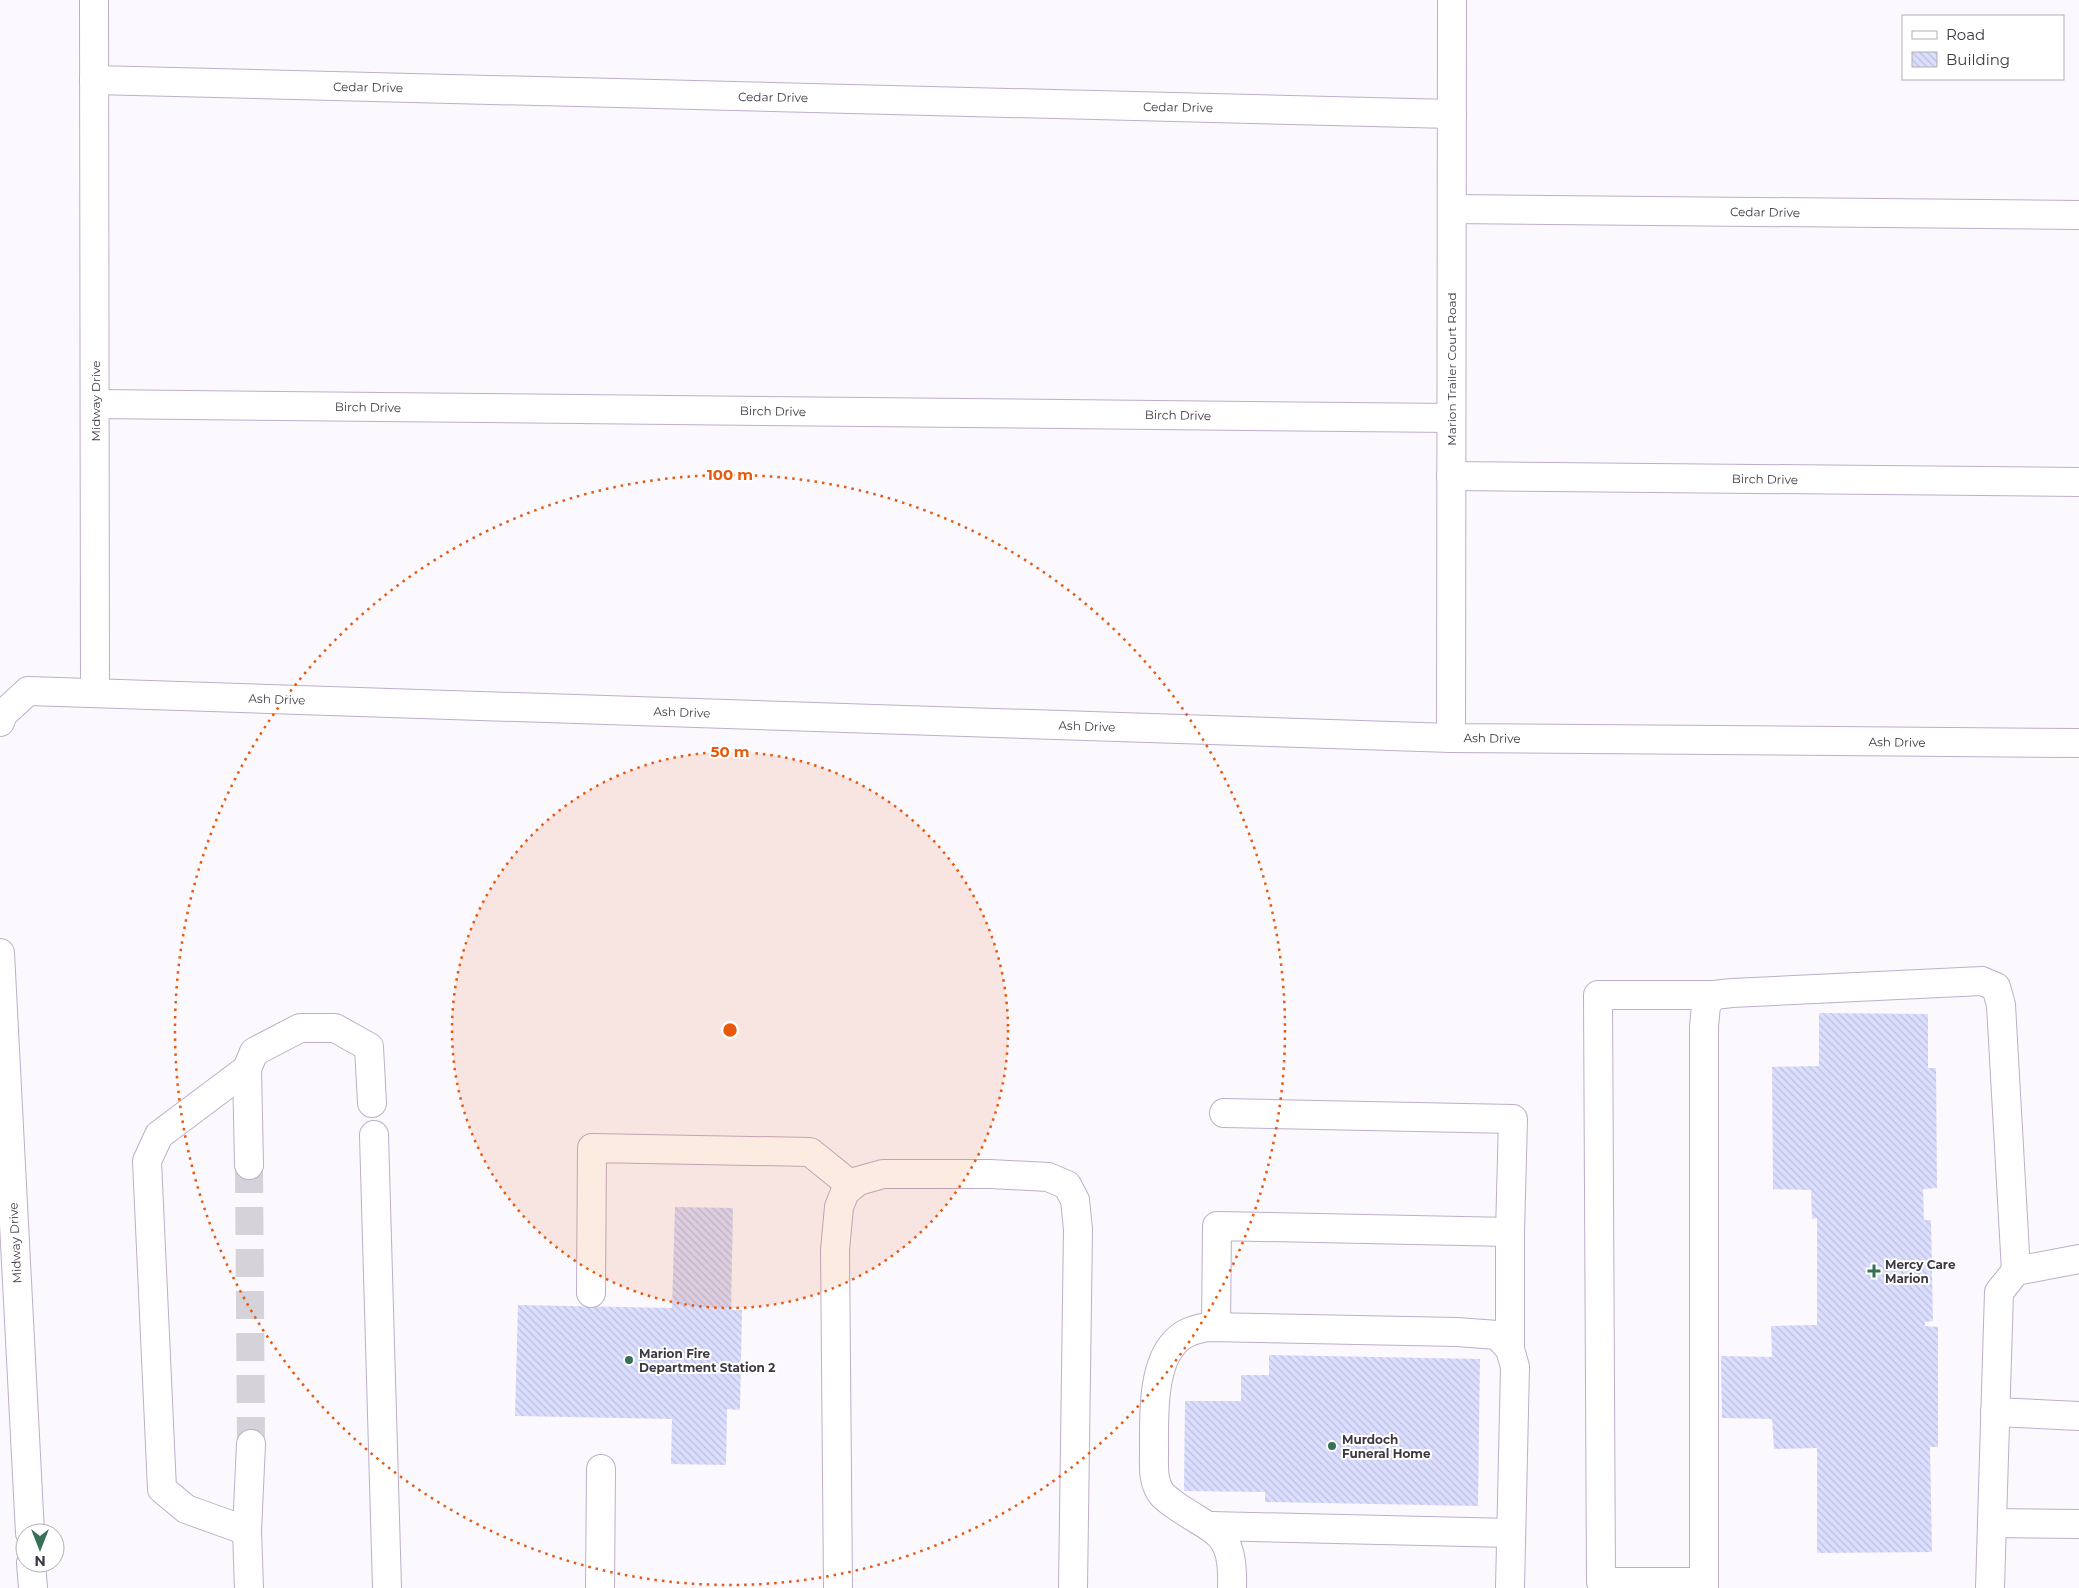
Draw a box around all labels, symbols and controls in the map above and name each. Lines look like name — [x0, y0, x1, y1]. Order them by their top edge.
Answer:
legend — [1902, 15, 2064, 80]
text: Road — [1946, 25, 1985, 44]
text: Building — [1946, 50, 2010, 69]
street label: Cedar Drive — [333, 79, 403, 95]
street label: Cedar Drive — [738, 89, 808, 105]
street label: Cedar Drive — [1143, 99, 1213, 115]
street label: Cedar Drive — [1730, 204, 1800, 220]
street label: Marion Trailer Court Road — [1444, 292, 1459, 446]
street label: Midway Drive — [88, 360, 103, 442]
street label: Birch Drive — [335, 399, 401, 415]
street label: Birch Drive — [740, 403, 806, 419]
street label: Birch Drive — [1145, 407, 1211, 423]
text: 100 m — [707, 465, 753, 484]
street label: Birch Drive — [1732, 471, 1798, 487]
street label: Ash Drive — [248, 691, 306, 707]
street label: Ash Drive — [653, 704, 711, 720]
street label: Ash Drive — [1058, 718, 1116, 734]
street label: Ash Drive — [1463, 730, 1521, 746]
street label: Ash Drive — [1868, 734, 1926, 750]
text: 50 m — [710, 742, 750, 761]
centre of rings — [721, 1021, 739, 1039]
street label: Midway Drive — [5, 1202, 25, 1284]
place label: Mercy Care Marion — [1885, 1257, 1956, 1286]
marker: Mercy Care Marion — [1867, 1264, 1881, 1278]
place label: Marion Fire Department Station 2 — [639, 1346, 775, 1375]
marker: Marion Fire Department Station 2 — [623, 1354, 635, 1366]
place label: Murdoch Funeral Home — [1342, 1432, 1431, 1461]
marker: Murdoch Funeral Home — [1326, 1440, 1338, 1452]
north arrow — [15, 1523, 65, 1573]
text: N — [34, 1552, 46, 1570]

